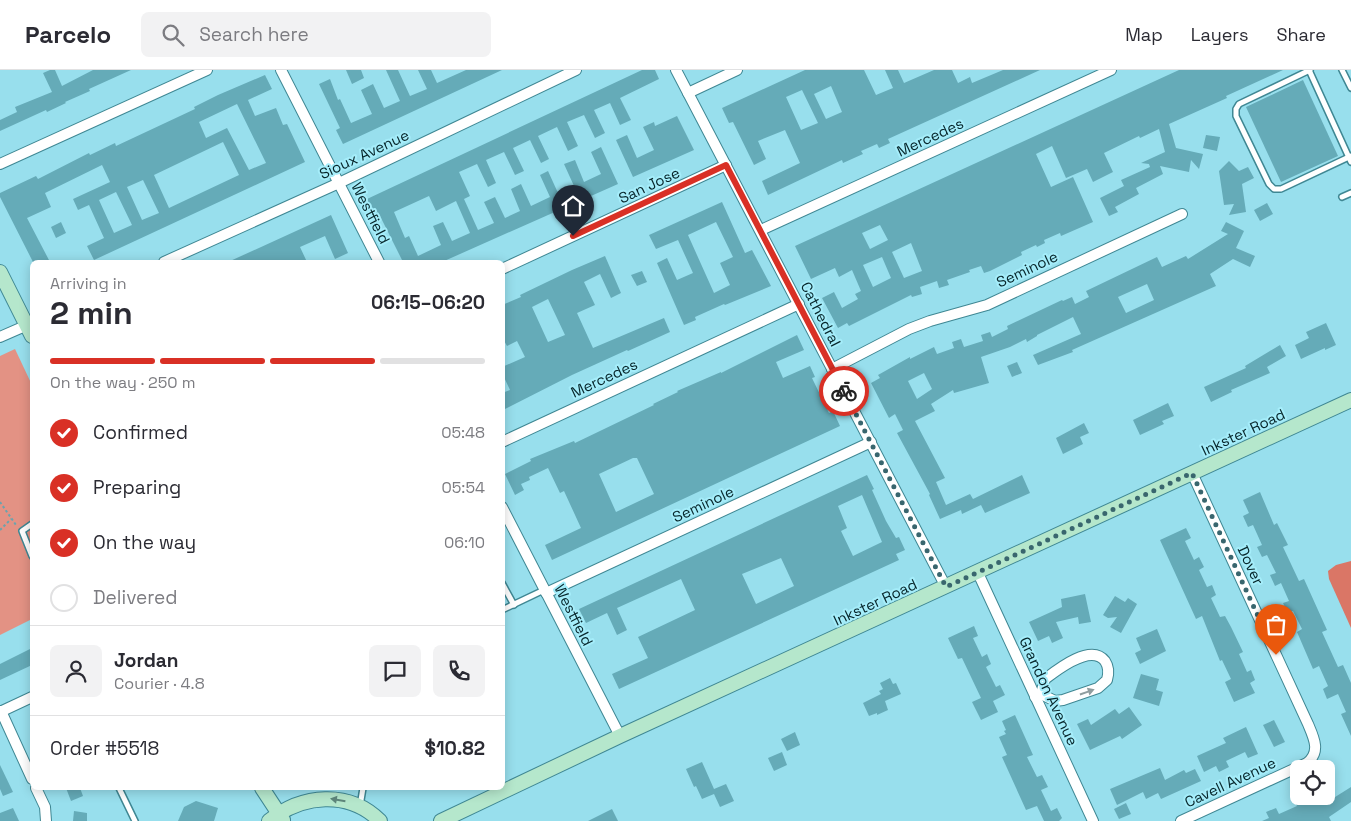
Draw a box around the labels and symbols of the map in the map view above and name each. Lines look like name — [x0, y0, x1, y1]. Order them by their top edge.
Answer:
street label: Mercedes — [894, 113, 967, 161]
street label: Sioux Avenue — [316, 125, 412, 183]
street label: San Jose — [615, 163, 683, 207]
street label: Westfield — [347, 179, 395, 247]
pin — [552, 185, 594, 236]
street label: Seminole — [993, 246, 1061, 291]
street label: Cathedral — [797, 278, 845, 350]
street label: Mercedes — [568, 354, 641, 402]
courier — [819, 366, 869, 416]
street label: Inkster Road — [1198, 404, 1288, 460]
street label: Seminole — [669, 481, 737, 526]
street label: Dover — [1234, 542, 1268, 588]
street label: Inkster Road — [830, 574, 920, 630]
street label: Westfield — [550, 581, 598, 649]
pin — [1255, 604, 1297, 655]
street label: Grandon Avenue — [1015, 634, 1083, 749]
one-way arrow — [1079, 688, 1094, 696]
street label: Cavell Avenue — [1181, 753, 1279, 811]
one-way arrow — [329, 795, 345, 803]

